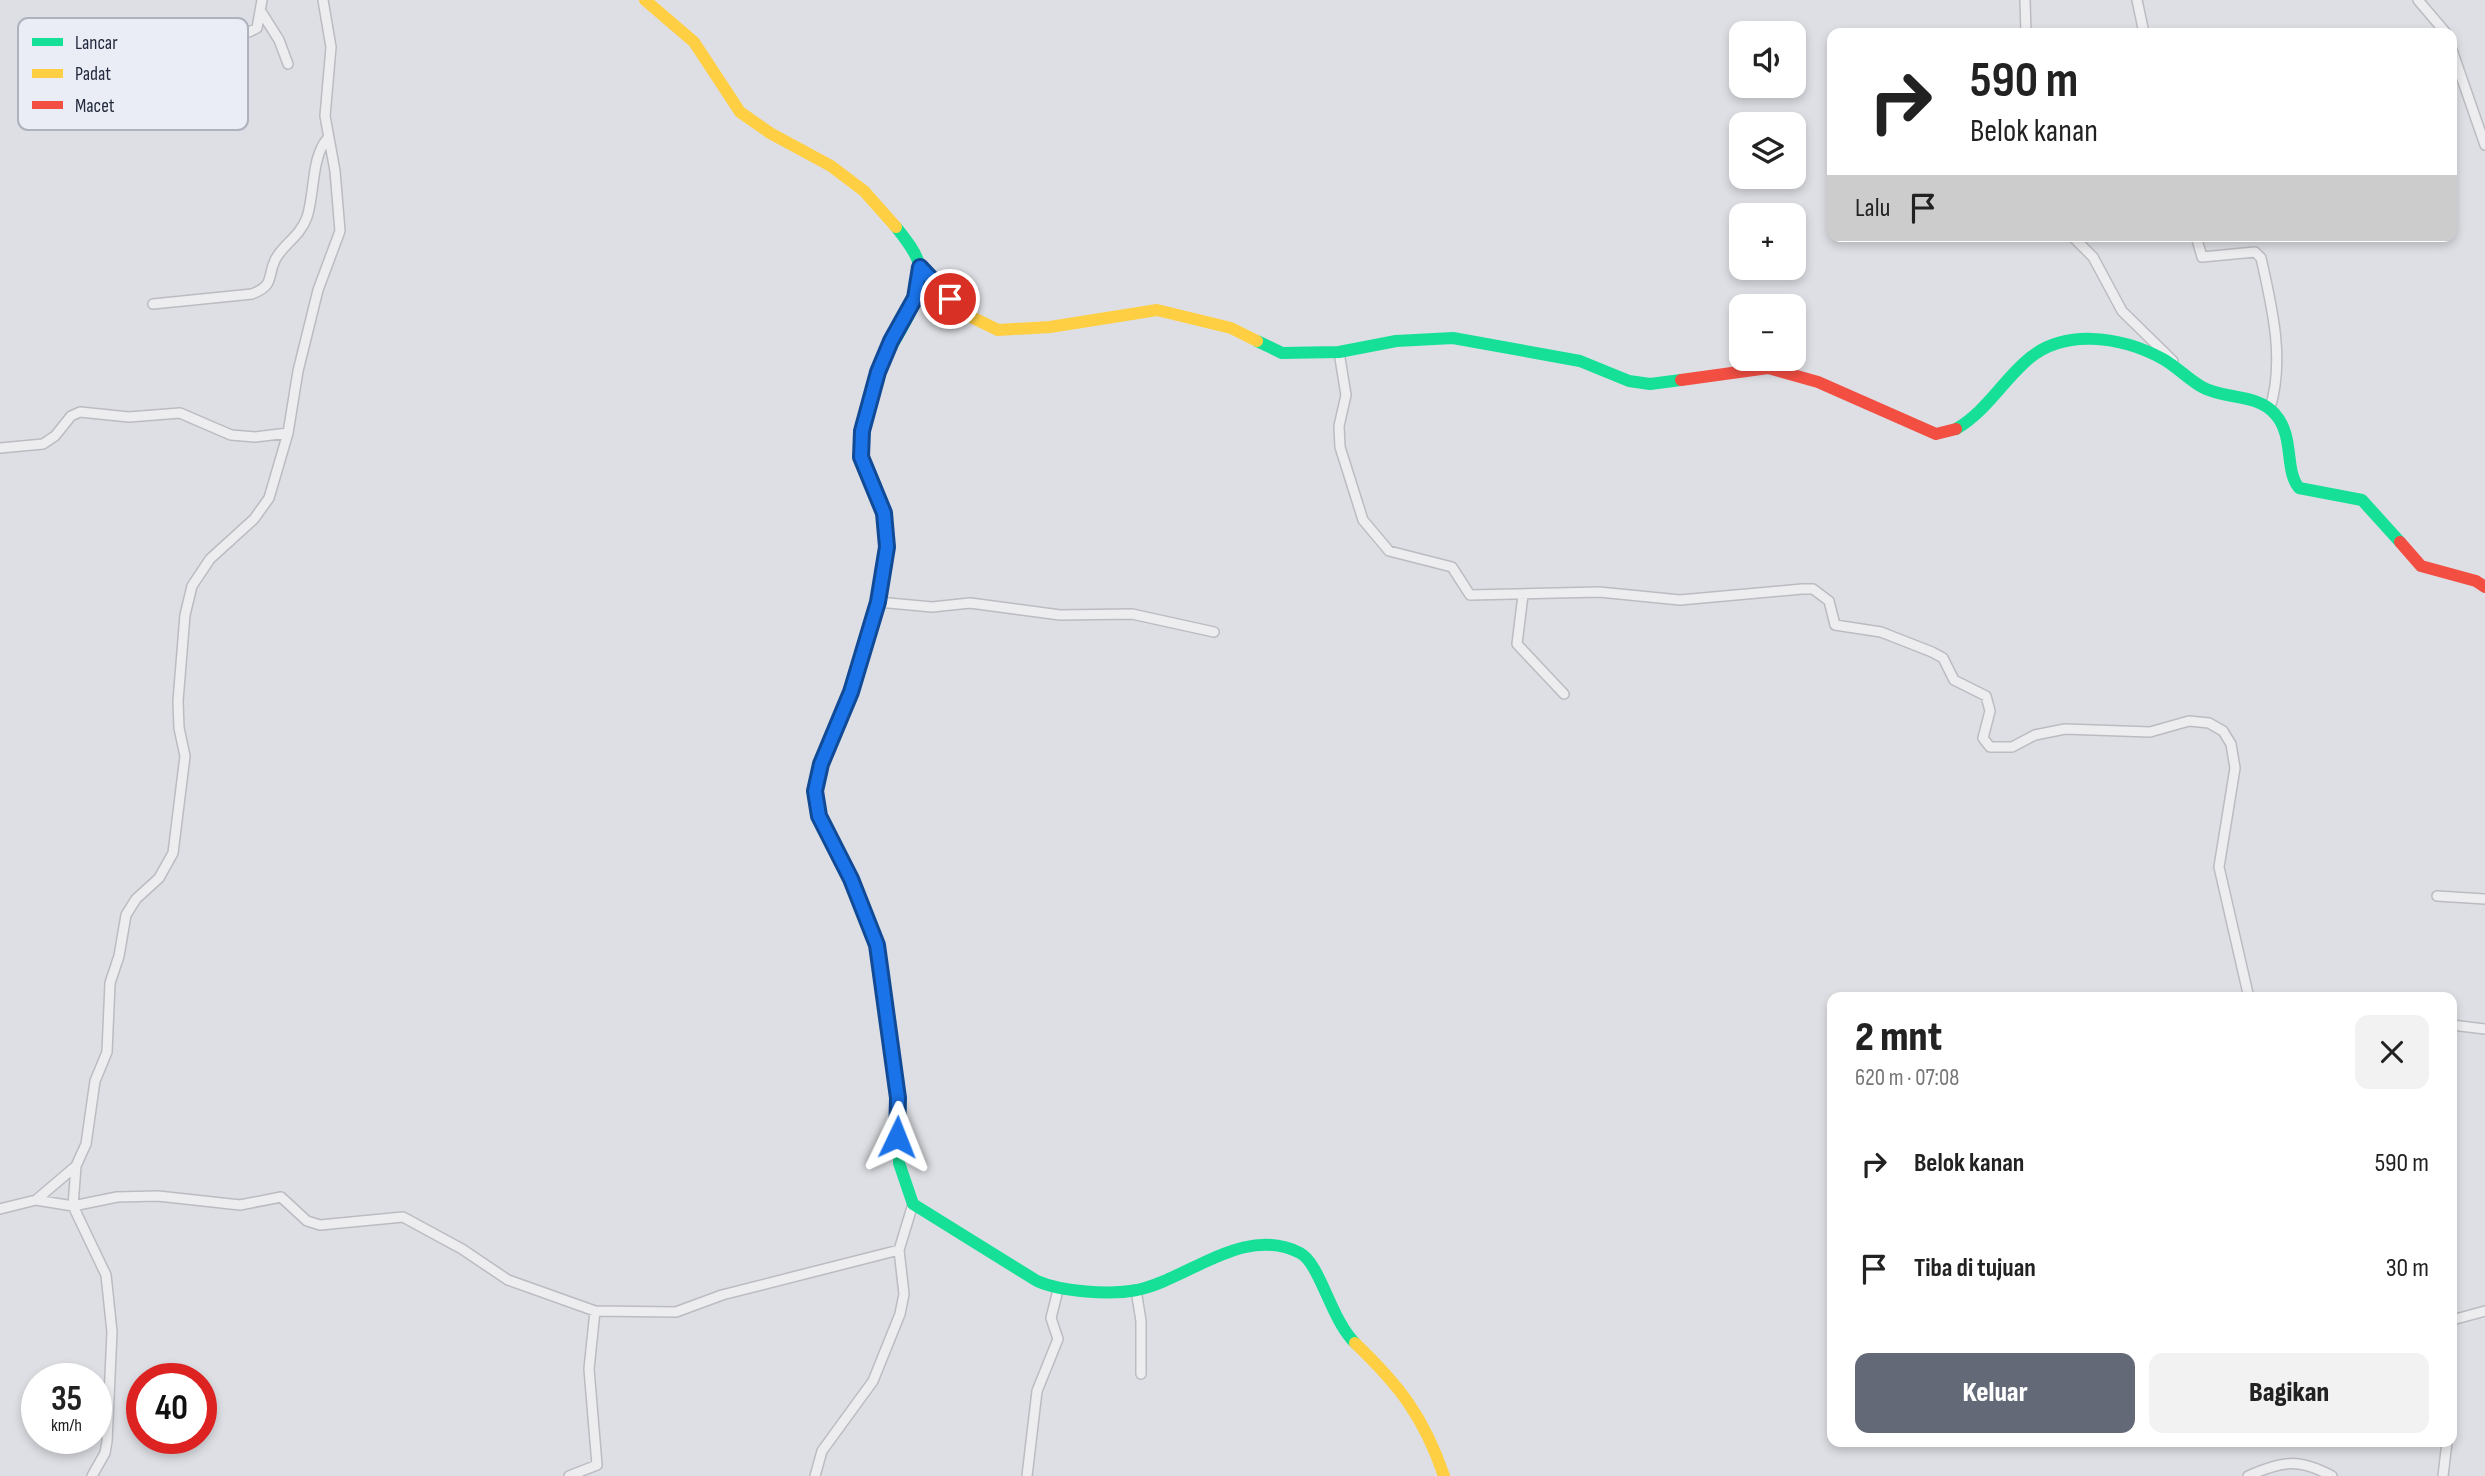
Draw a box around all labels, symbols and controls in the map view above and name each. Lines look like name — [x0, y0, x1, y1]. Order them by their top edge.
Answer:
legend — [18, 18, 248, 130]
map controls — [1729, 21, 1806, 371]
button: sound — [1729, 21, 1806, 98]
text: Lancar — [75, 32, 118, 55]
text: 590 m — [1970, 52, 2078, 111]
icon: right — [1855, 56, 1946, 147]
text: Padat — [75, 63, 111, 86]
text: Macet — [75, 95, 115, 118]
button: layers — [1729, 112, 1806, 189]
text: Belok kanan — [1970, 112, 2098, 151]
icon: arrive — [1904, 189, 1942, 227]
text: Lalu — [1855, 193, 1890, 224]
button: + — [1729, 203, 1806, 280]
pin — [920, 269, 980, 329]
icon: arrive — [931, 280, 969, 318]
button: − — [1729, 294, 1806, 371]
text: 2 mnt — [1855, 1012, 1942, 1063]
button: close — [2355, 1015, 2429, 1089]
text: 620 m · 07:08 — [1855, 1064, 1959, 1092]
position arrow — [860, 1100, 934, 1174]
icon: right — [1855, 1145, 1893, 1183]
text: Belok kanan — [1914, 1148, 2024, 1179]
text: 590 m — [2375, 1148, 2429, 1179]
icon: arrive — [1855, 1250, 1893, 1288]
text: Tiba di tujuan — [1914, 1253, 2036, 1284]
text: 30 m — [2386, 1253, 2429, 1284]
button: Keluar — [1855, 1353, 2135, 1433]
button: Bagikan — [2149, 1353, 2429, 1433]
speed limit sign: 40 — [126, 1363, 217, 1454]
text: 35 — [51, 1378, 82, 1421]
text: km/h — [51, 1415, 82, 1436]

